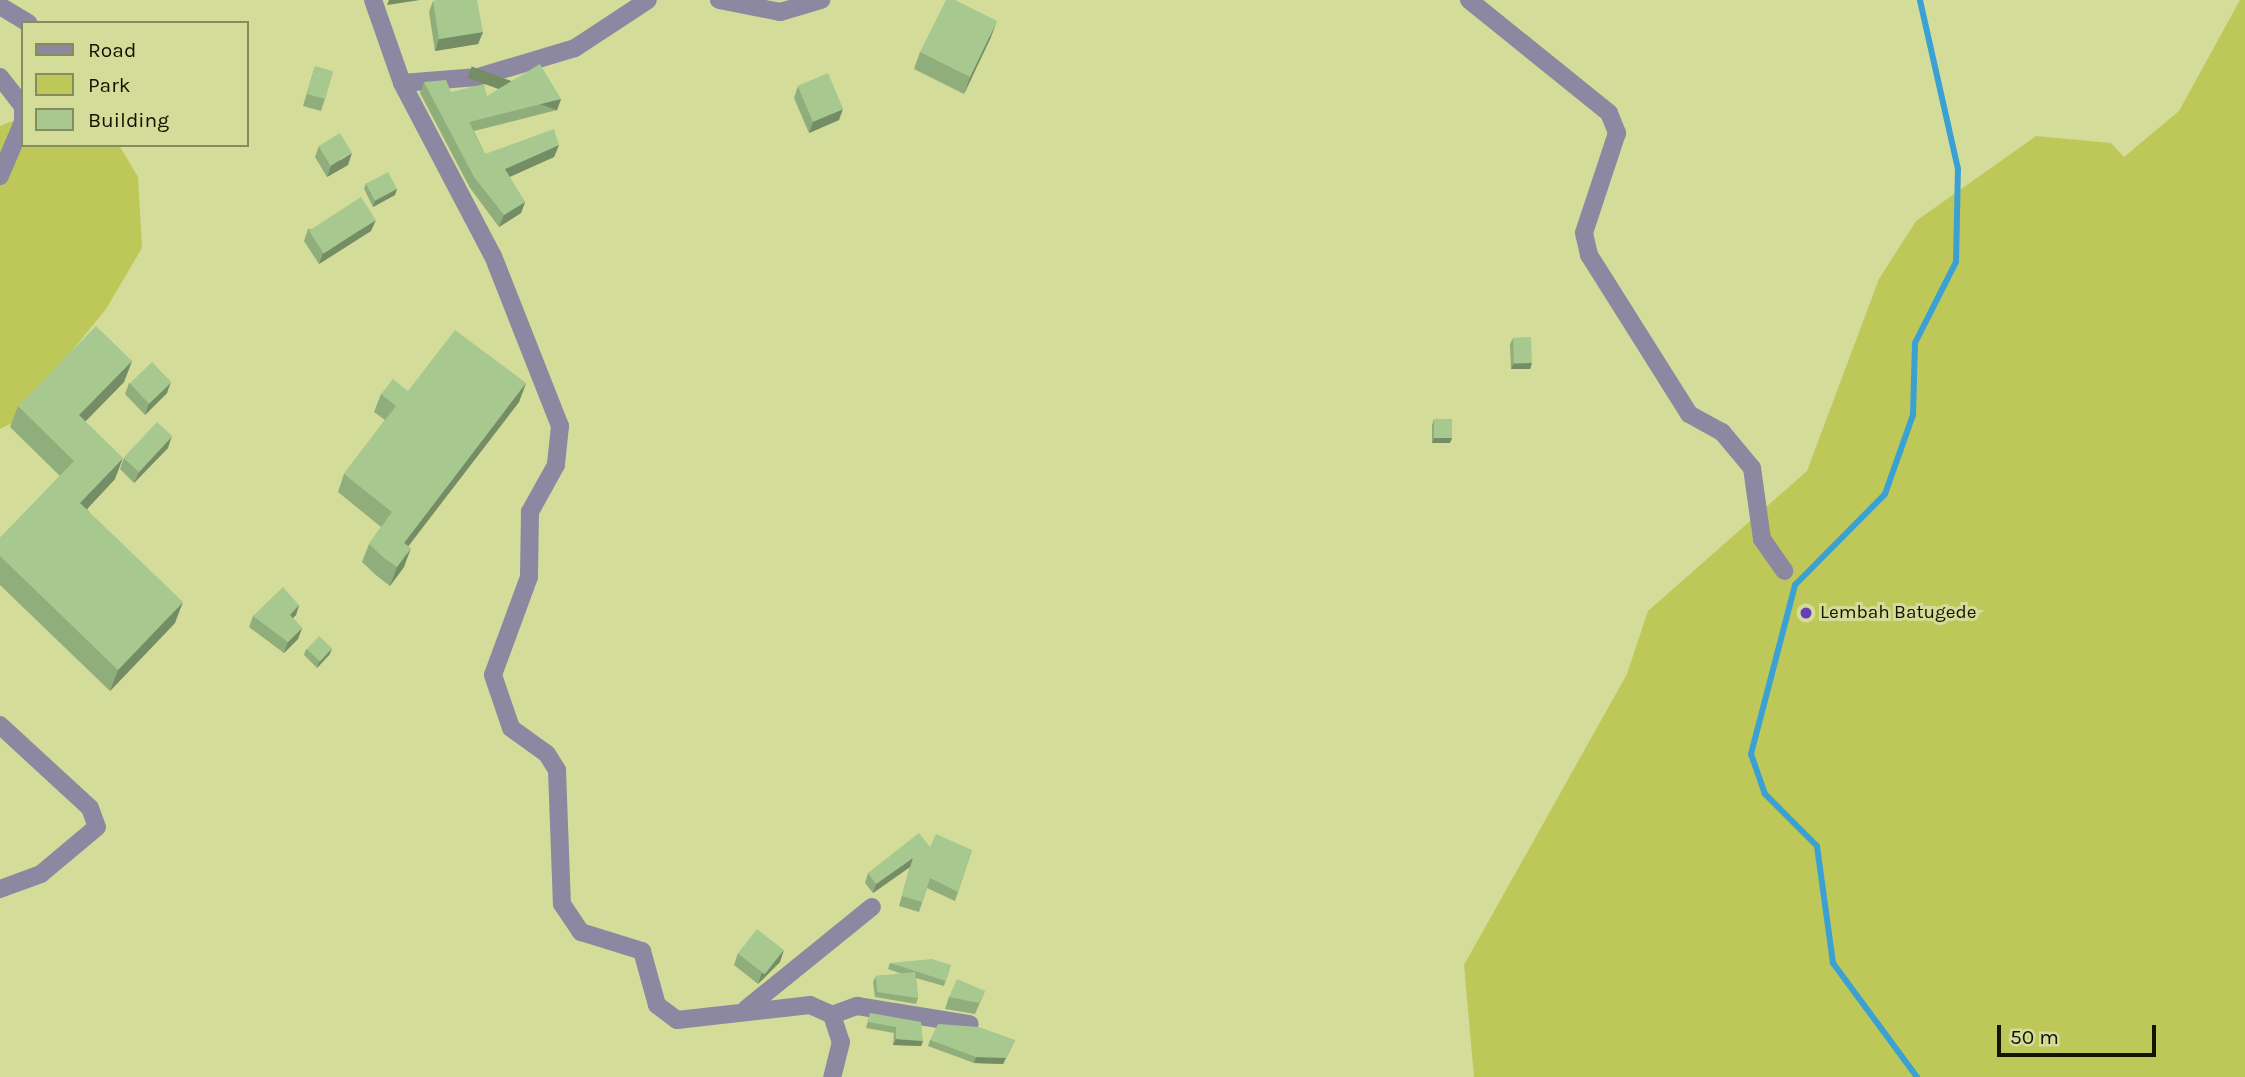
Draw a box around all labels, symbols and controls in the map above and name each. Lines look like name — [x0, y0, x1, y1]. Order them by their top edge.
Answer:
legend — [21, 21, 248, 147]
text: Road — [88, 38, 136, 62]
text: Park — [88, 73, 131, 97]
text: Building — [88, 108, 169, 132]
place label: Lembah Batugede — [1820, 602, 1977, 624]
marker: Lembah Batugede — [1798, 605, 1814, 621]
scale bar — [2000, 1010, 2159, 1054]
text: 50 m — [2010, 1025, 2059, 1049]

